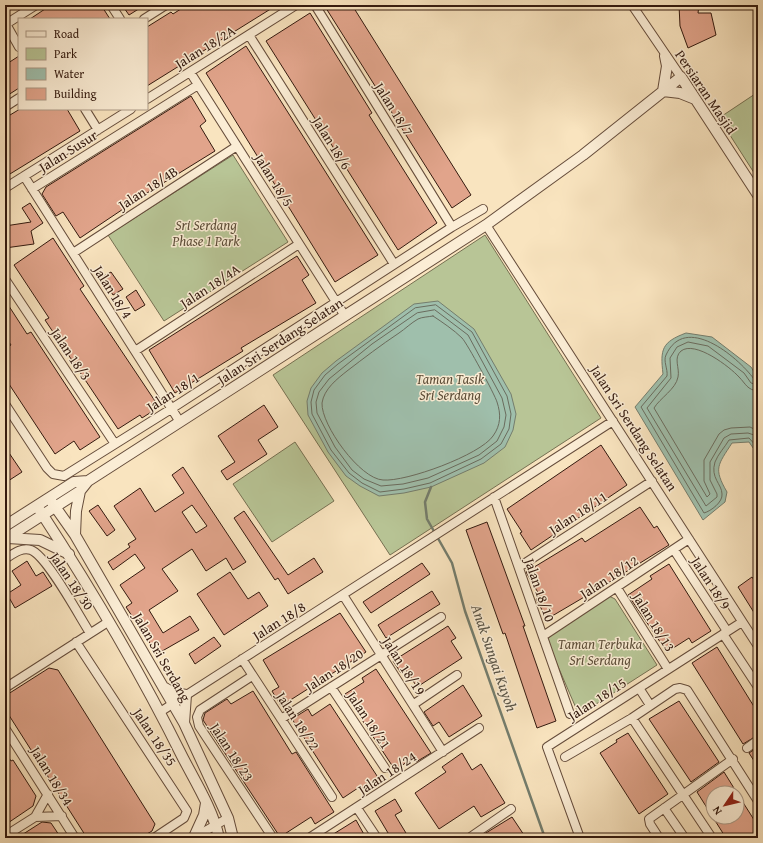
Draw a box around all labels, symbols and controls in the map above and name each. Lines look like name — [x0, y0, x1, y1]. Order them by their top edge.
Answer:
legend — [18, 18, 148, 110]
street label: Jalan 18/2A — [169, 20, 239, 75]
text: Road — [54, 25, 80, 42]
text: Park — [54, 45, 78, 62]
street label: Persiaran Masjid — [670, 46, 742, 139]
text: Water — [54, 65, 84, 82]
street label: Jalan 18/7 — [369, 77, 418, 140]
text: Building — [54, 85, 97, 102]
street label: Jalan 18/6 — [307, 111, 356, 174]
street label: Jalan Susur — [33, 125, 101, 178]
street label: Jalan 18/5 — [249, 148, 298, 210]
street label: Jalan 18/4B — [113, 161, 182, 216]
park label: Sri Serdang Phase 1 Park — [171, 215, 240, 251]
street label: Jalan 18/4A — [174, 259, 244, 314]
street label: Jalan 18/4 — [88, 260, 137, 323]
street label: Jalan Sri Serdang Selatan — [211, 293, 347, 390]
street label: Jalan 18/3 — [45, 322, 96, 384]
street label: Jalan Sri Serdang Selatan — [585, 359, 682, 495]
street label: Jalan 18/1 — [141, 367, 203, 418]
park label: Taman Tasik Sri Serdang — [416, 369, 485, 405]
street label: Jalan 18/11 — [543, 487, 611, 540]
street label: Jalan 18/30 — [44, 546, 99, 614]
street label: Jalan 18/12 — [574, 551, 642, 604]
street label: Jalan 18/9 — [685, 551, 736, 614]
street label: Jalan 18/10 — [519, 554, 560, 625]
street label: Jalan 18/13 — [627, 587, 680, 655]
street label: Jalan 18/8 — [247, 597, 310, 646]
water label: Anak Sungai Kuyoh — [466, 600, 523, 715]
street label: Jalan Sri Serdang — [127, 607, 196, 705]
street label: Jalan 18/19 — [377, 631, 431, 699]
park label: Taman Terbuka Sri Serdang — [558, 634, 643, 670]
street label: Jalan 18/20 — [299, 643, 367, 697]
street label: Jalan 18/15 — [562, 673, 630, 726]
street label: Jalan 18/21 — [341, 685, 396, 753]
street label: Jalan 18/22 — [271, 686, 324, 754]
street label: Jalan 18/35 — [127, 702, 182, 770]
street label: Jalan 18/23 — [205, 717, 258, 785]
street label: Jalan 18/34 — [25, 741, 78, 810]
street label: Jalan 18/24 — [352, 746, 420, 800]
north arrow — [705, 785, 745, 825]
text: N — [708, 803, 725, 818]

